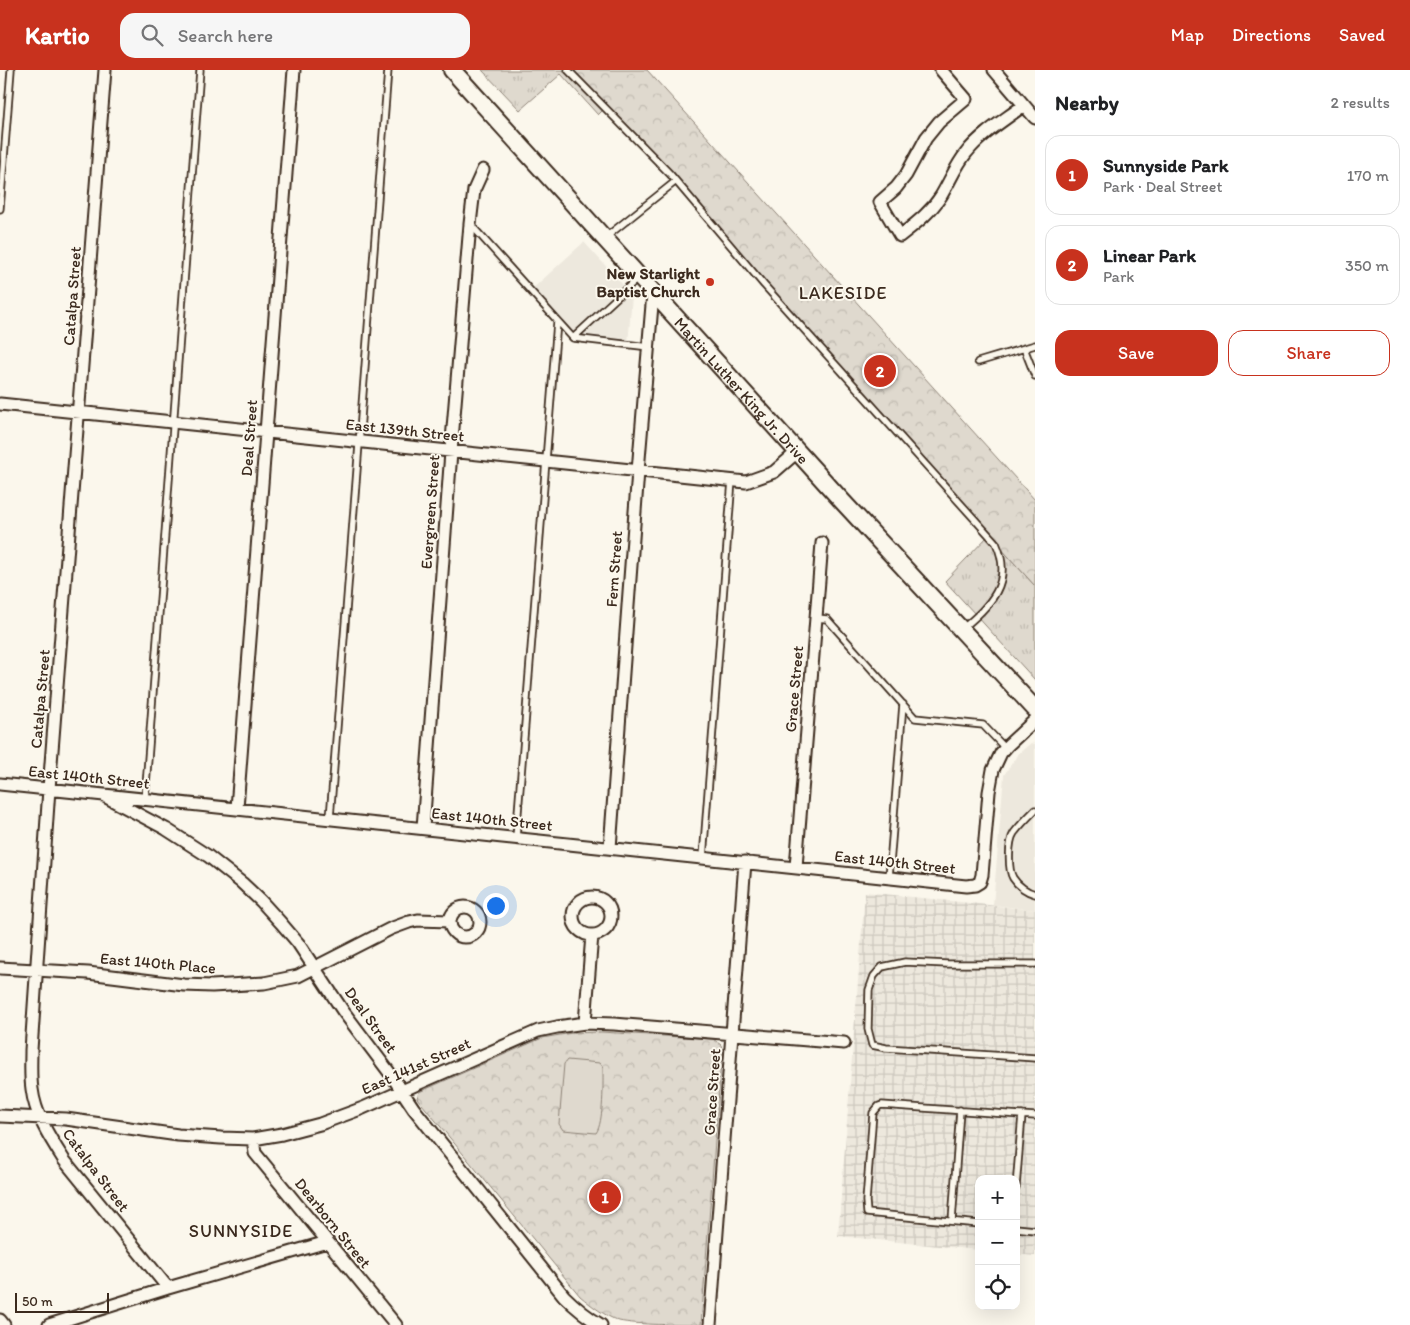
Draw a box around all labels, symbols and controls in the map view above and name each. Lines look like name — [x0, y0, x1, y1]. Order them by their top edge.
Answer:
search box — [120, 13, 470, 58]
text: Kartio — [25, 21, 90, 50]
icon: search — [138, 21, 166, 49]
text: Search here — [178, 24, 273, 47]
text: Map — [1171, 24, 1204, 46]
text: Directions — [1232, 24, 1311, 46]
text: Saved — [1339, 24, 1385, 46]
text: Nearby — [1055, 90, 1119, 115]
text: 2 results — [1330, 93, 1390, 112]
text: Sunnyside Park — [1103, 154, 1228, 177]
text: 1 — [1068, 166, 1076, 185]
text: 170 m — [1347, 166, 1389, 185]
text: Park · Deal Street — [1103, 177, 1222, 196]
text: Linear Park — [1103, 244, 1196, 267]
street label: Catalpa Street — [59, 246, 85, 346]
text: 2 — [1068, 256, 1076, 275]
text: 350 m — [1345, 256, 1389, 275]
place label: New Starlight Baptist Church — [597, 264, 701, 302]
text: Park — [1103, 267, 1134, 286]
marker: New Starlight Baptist Church — [704, 276, 716, 288]
district label: LAKESIDE — [799, 282, 887, 304]
street label: Martin Luther King Jr. Drive — [671, 313, 813, 468]
button: Save — [1055, 330, 1218, 376]
button: Share — [1228, 330, 1390, 376]
pin: 2 — [864, 352, 896, 390]
street label: Deal Street — [237, 399, 261, 477]
street label: East 139th Street — [345, 414, 465, 446]
street label: Evergreen Street — [417, 454, 443, 570]
street label: Fern Street — [602, 530, 626, 608]
street label: Grace Street — [781, 645, 807, 733]
street label: Catalpa Street — [26, 649, 54, 749]
street label: East 140th Street — [28, 761, 150, 793]
street label: East 140th Street — [431, 803, 553, 835]
street label: East 140th Street — [834, 846, 956, 878]
your location — [483, 893, 509, 919]
street label: East 140th Place — [99, 948, 217, 978]
street label: Deal Street — [341, 983, 401, 1057]
street label: East 141st Street — [358, 1033, 474, 1099]
street label: Grace Street — [699, 1048, 725, 1136]
street label: Catalpa Street — [58, 1125, 134, 1215]
street label: Dearborn Street — [291, 1174, 375, 1272]
map controls — [975, 1175, 1020, 1310]
button: + — [975, 1175, 1020, 1220]
pin: 1 — [589, 1178, 621, 1216]
district label: SUNNYSIDE — [189, 1220, 293, 1242]
button: − — [975, 1220, 1020, 1265]
button: locate — [975, 1265, 1020, 1310]
scale bar — [15, 1290, 109, 1313]
text: 50 m — [22, 1293, 53, 1310]

